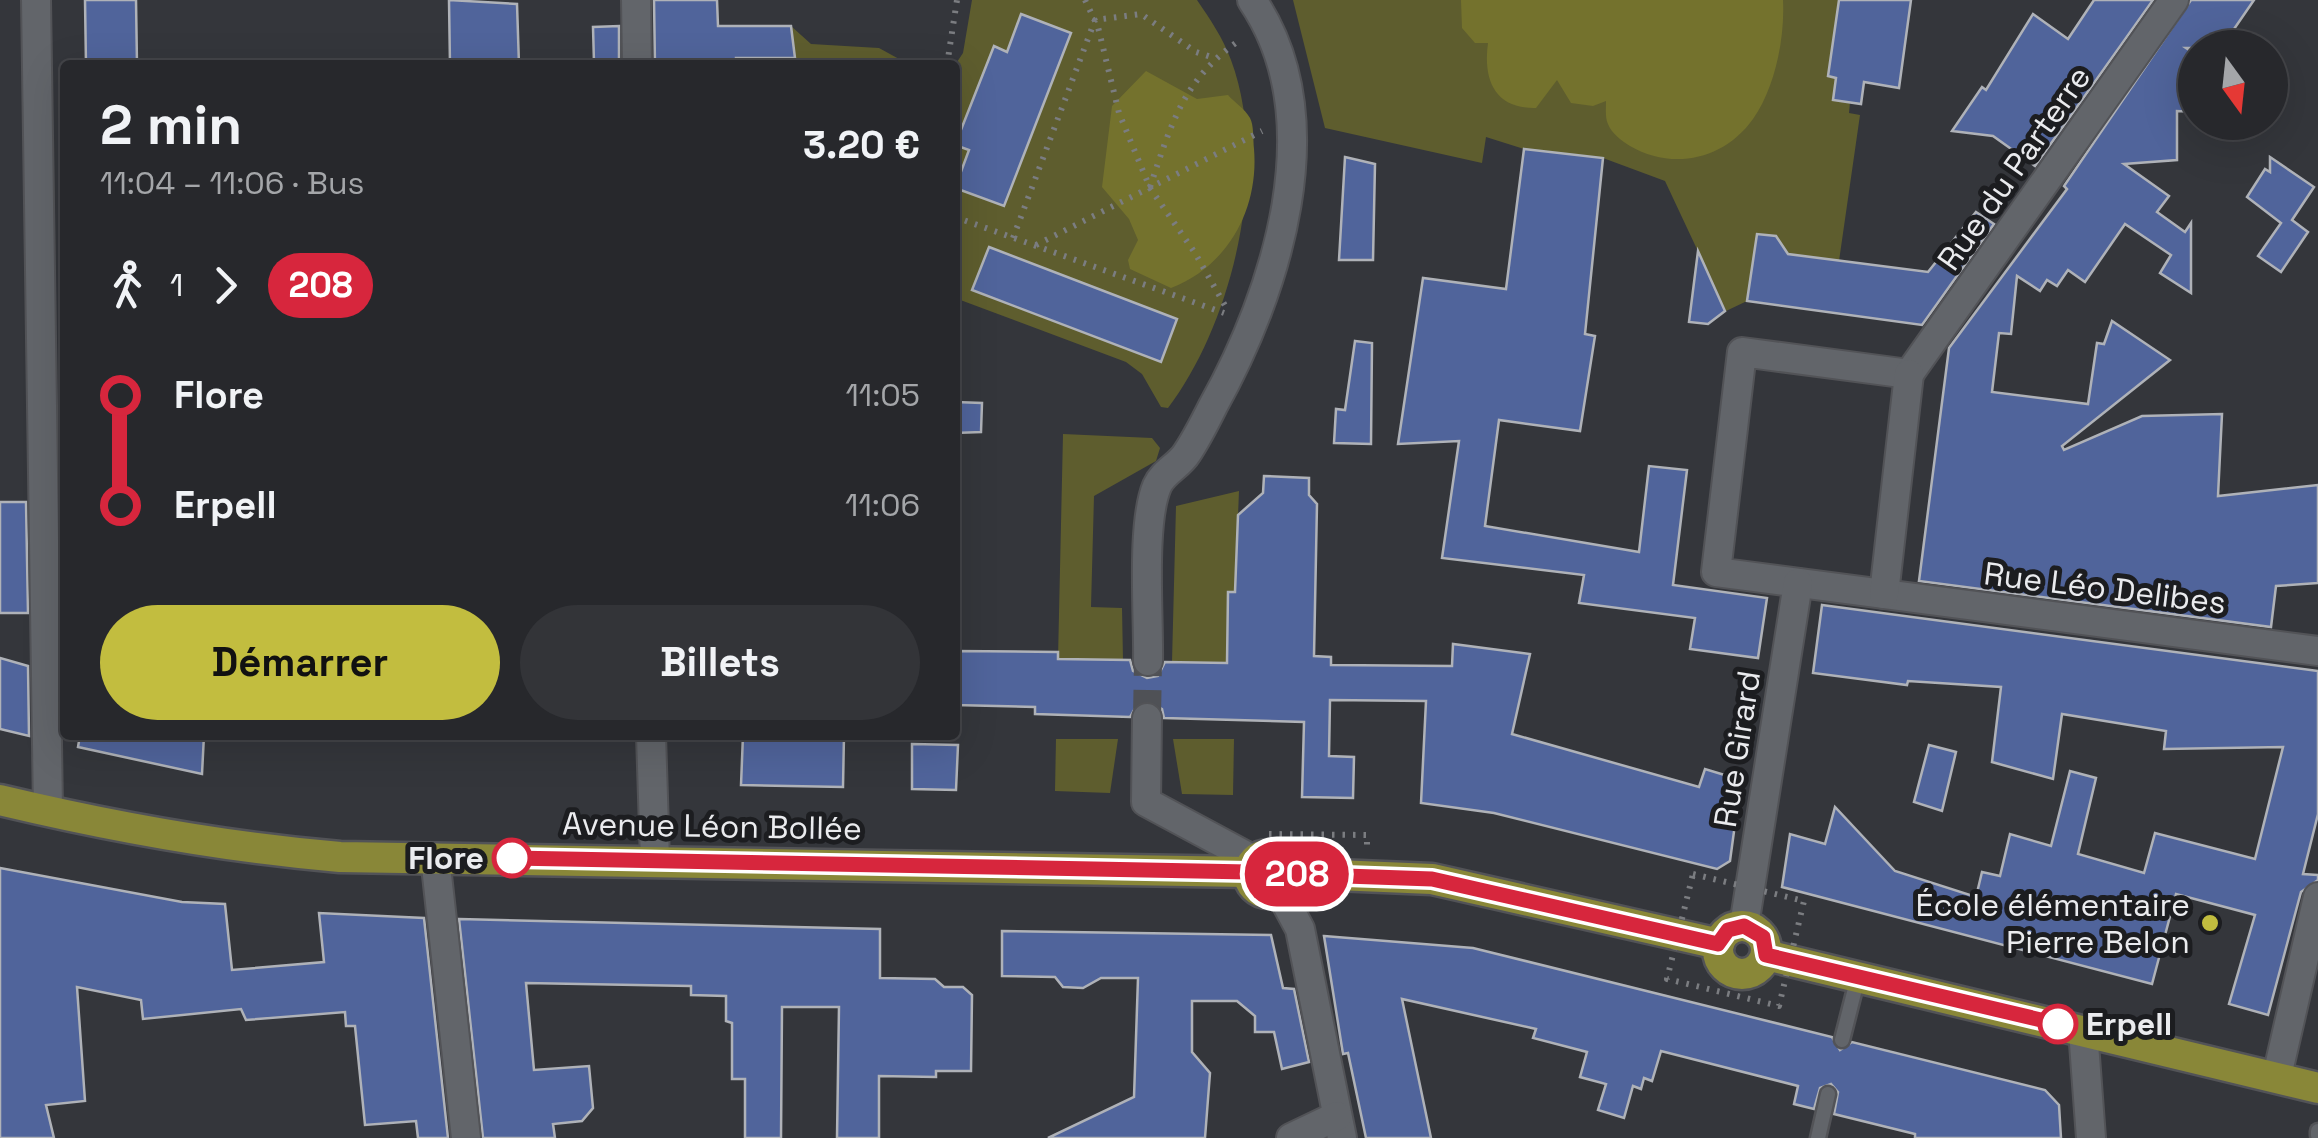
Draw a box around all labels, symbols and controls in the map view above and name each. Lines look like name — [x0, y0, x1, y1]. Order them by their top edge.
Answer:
north arrow — [2178, 30, 2288, 140]
map controls — [2178, 30, 2288, 140]
street label: Rue du Parterre — [1929, 58, 2099, 278]
text: 2 min — [100, 90, 242, 160]
text: 3.20 € — [803, 121, 920, 169]
text: 11:04 – 11:06 · Bus — [100, 163, 364, 203]
icon: walk — [100, 258, 155, 313]
icon: forward — [198, 258, 253, 313]
text: 208 — [288, 263, 353, 307]
text: 1 — [170, 265, 183, 305]
text: Flore — [174, 371, 264, 419]
text: 11:05 — [845, 375, 920, 415]
text: Erpell — [174, 481, 277, 529]
text: 11:06 — [845, 485, 920, 525]
street label: Rue Léo Delibes — [1982, 553, 2228, 623]
button: Démarrer — [100, 605, 500, 720]
button: Billets — [520, 605, 920, 720]
street label: Rue Girard — [1705, 668, 1769, 830]
street label: Avenue Léon Bollée — [562, 803, 862, 849]
place label: Flore — [408, 838, 484, 878]
marker: Flore — [493, 839, 531, 877]
line badge: 208 — [1240, 842, 1354, 906]
text: 208 — [1265, 852, 1329, 896]
place label: École élémentaire Pierre Belon — [1915, 885, 2190, 962]
marker: École élémentaire Pierre Belon — [2199, 912, 2221, 934]
place label: Erpell — [2086, 1004, 2172, 1044]
marker: Erpell — [2039, 1005, 2077, 1043]

